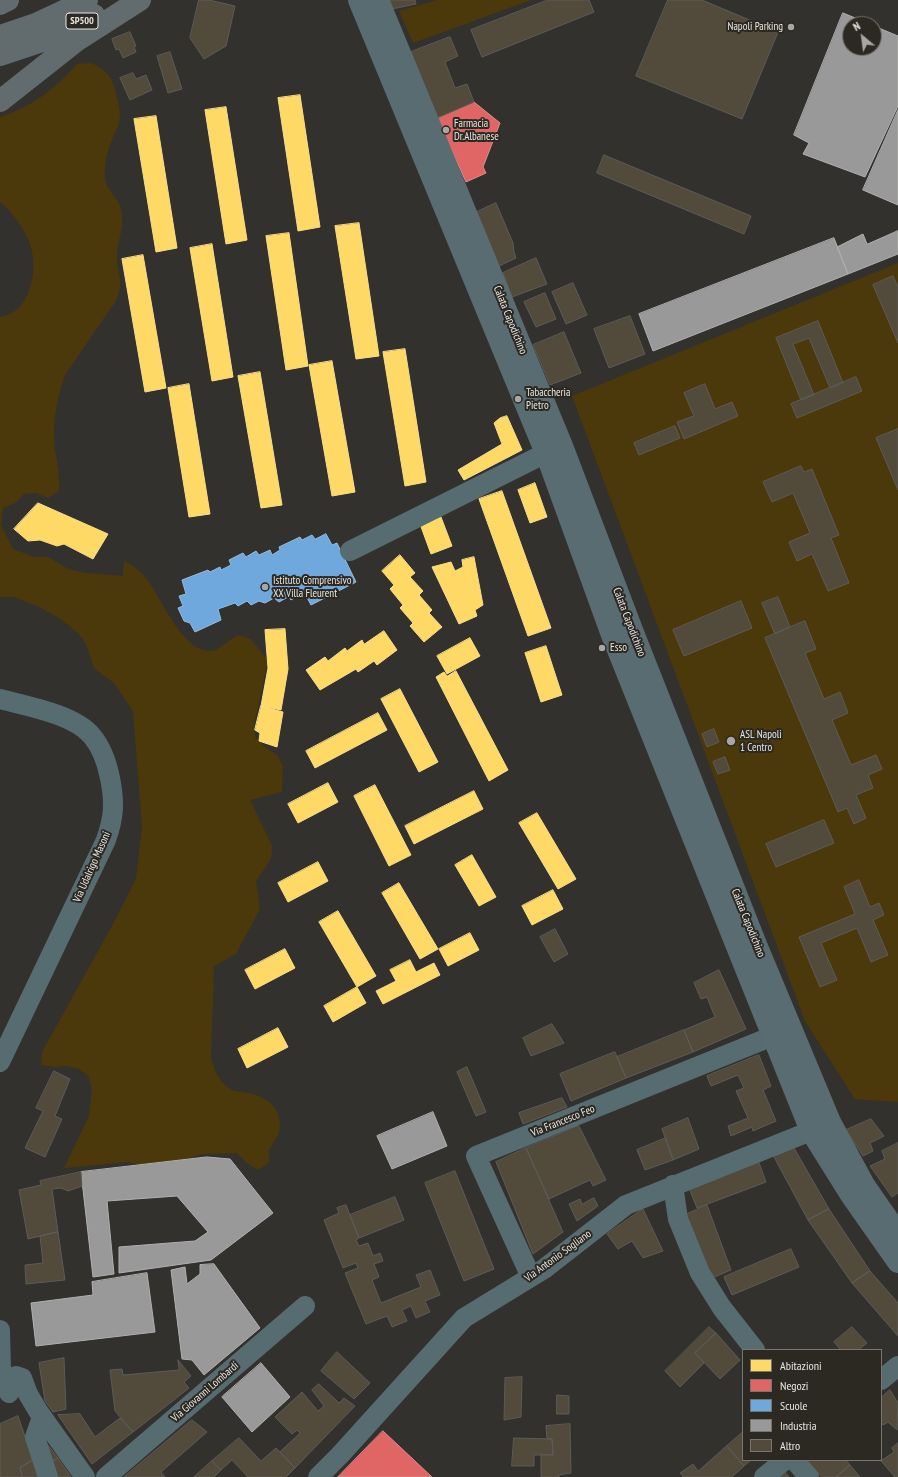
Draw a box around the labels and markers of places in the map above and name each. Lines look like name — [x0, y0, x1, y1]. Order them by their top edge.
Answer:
place label: Napoli Parking — [728, 20, 783, 34]
marker: Napoli Parking — [786, 22, 796, 32]
place label: Farmacia Dr.Albanese — [454, 117, 499, 143]
marker: Farmacia Dr.Albanese — [441, 125, 451, 135]
place label: Tabaccheria Pietro — [526, 386, 570, 412]
marker: Tabaccheria Pietro — [513, 394, 523, 404]
place label: Istituto Comprensivo XX Villa Fleurent — [273, 574, 351, 600]
marker: Istituto Comprensivo XX Villa Fleurent — [260, 582, 270, 592]
place label: Esso — [610, 641, 627, 655]
marker: Esso — [597, 643, 607, 653]
place label: ASL Napoli 1 Centro — [740, 728, 782, 754]
marker: ASL Napoli 1 Centro — [725, 735, 737, 747]

